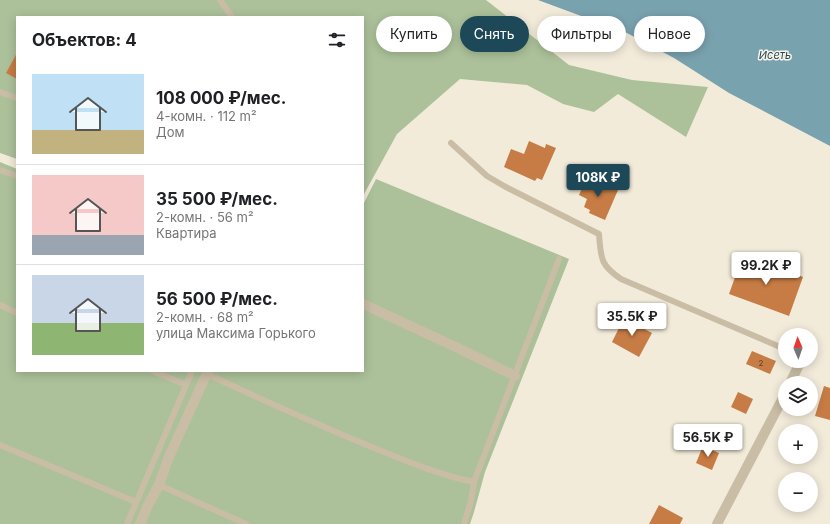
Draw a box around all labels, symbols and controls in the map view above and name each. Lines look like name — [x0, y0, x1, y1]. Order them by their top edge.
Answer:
chip: Купить — [376, 16, 452, 52]
chip: Снять — [460, 16, 529, 52]
chip: Фильтры — [537, 16, 626, 52]
chip: Новое — [634, 16, 705, 52]
icon: filters — [326, 29, 348, 51]
text: Объектов: 4 — [32, 30, 137, 50]
water label: Исеть — [759, 48, 791, 62]
text: 108 000 ₽/мес. — [156, 88, 286, 108]
icon: home — [64, 90, 112, 138]
text: 4-комн. · 112 m² — [156, 108, 257, 124]
text: Дом — [156, 124, 184, 140]
pin: 108K ₽ — [565, 164, 631, 198]
text: 108K ₽ — [576, 169, 620, 185]
text: 35 500 ₽/мес. — [156, 189, 278, 209]
icon: home — [64, 191, 112, 239]
text: 2-комн. · 56 m² — [156, 209, 254, 225]
text: Квартира — [156, 225, 217, 241]
pin: 99.2K ₽ — [729, 252, 803, 286]
text: 99.2K ₽ — [740, 257, 792, 273]
text: 56 500 ₽/мес. — [156, 289, 278, 309]
icon: home — [64, 291, 112, 339]
pin: 35.5K ₽ — [595, 303, 669, 337]
text: 35.5K ₽ — [606, 308, 658, 324]
text: 2-комн. · 68 m² — [156, 309, 254, 325]
text: улица Максима Горького — [156, 325, 316, 341]
north arrow — [778, 328, 818, 368]
map controls — [778, 328, 818, 512]
house number: 2 — [759, 358, 764, 368]
button: layers — [778, 376, 818, 416]
pin: 56.5K ₽ — [671, 424, 745, 458]
button: + — [778, 424, 818, 464]
text: 56.5K ₽ — [682, 429, 734, 445]
button: − — [778, 472, 818, 512]

